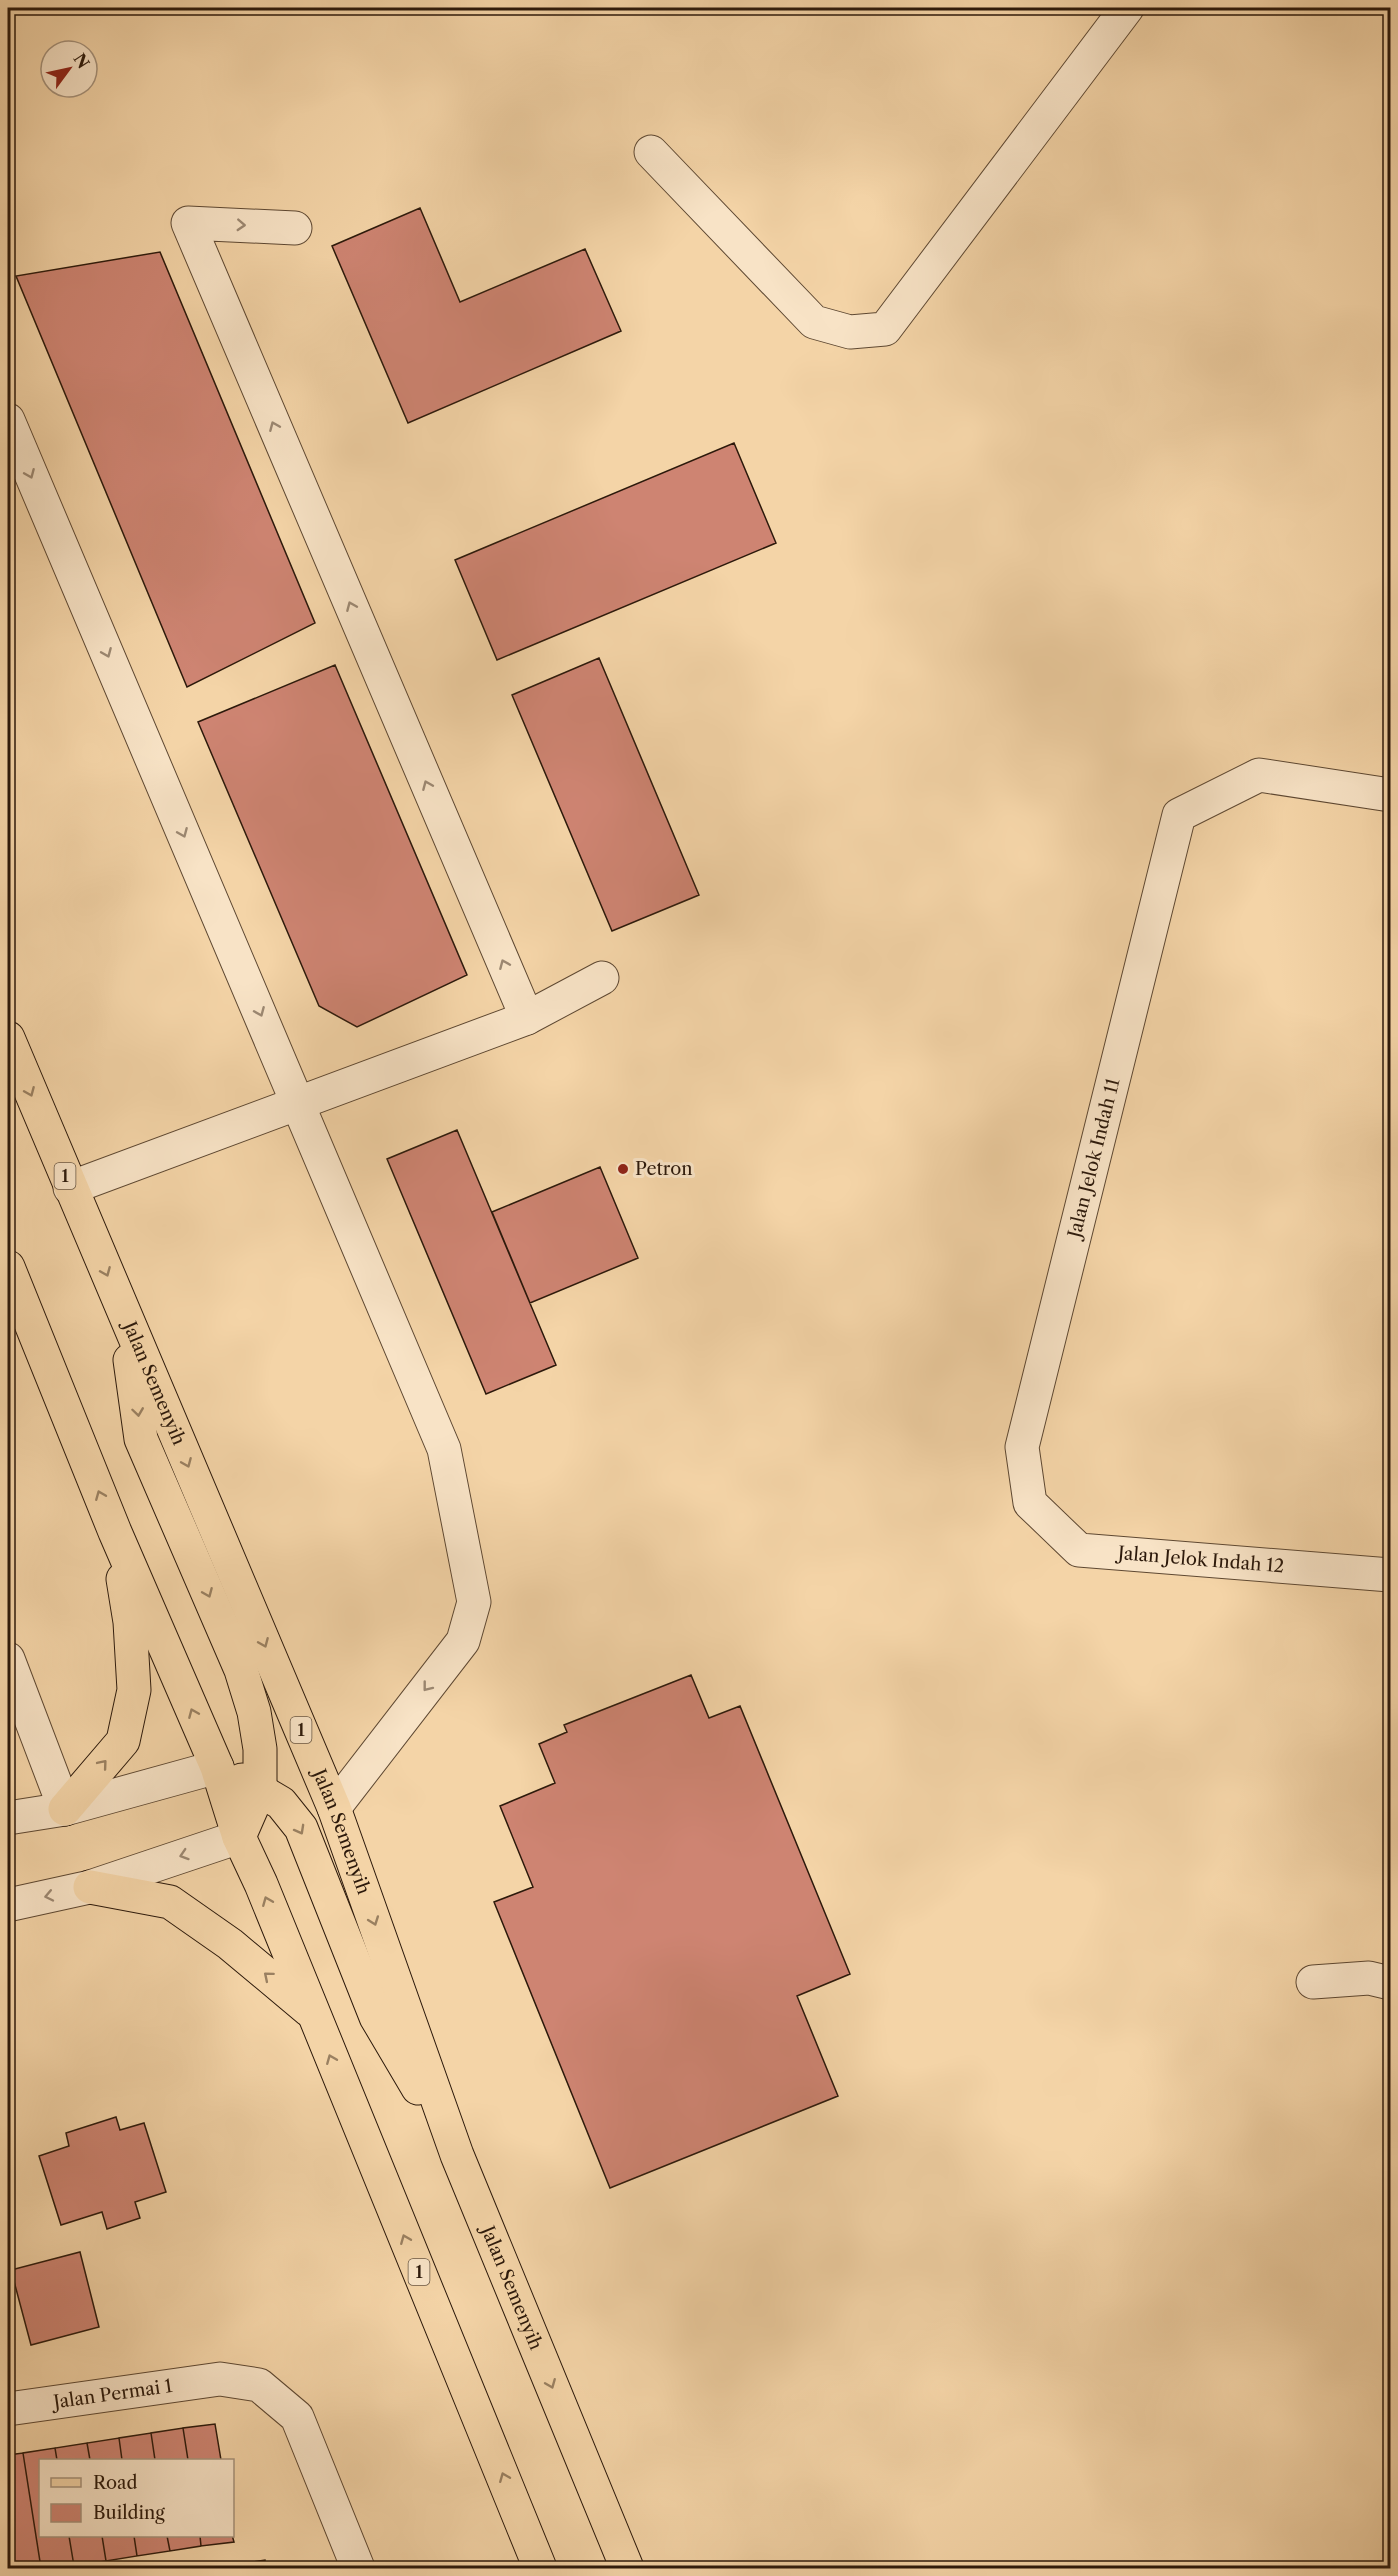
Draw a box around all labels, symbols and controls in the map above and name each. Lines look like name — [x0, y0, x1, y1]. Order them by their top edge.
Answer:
north arrow — [39, 39, 99, 99]
text: N — [69, 50, 94, 72]
one-way arrow — [237, 219, 246, 232]
one-way arrow — [269, 422, 281, 433]
one-way arrow — [23, 467, 35, 478]
one-way arrow — [346, 601, 358, 612]
one-way arrow — [100, 647, 112, 658]
one-way arrow — [423, 780, 435, 791]
one-way arrow — [176, 826, 188, 837]
one-way arrow — [499, 960, 511, 971]
one-way arrow — [253, 1006, 265, 1017]
street label: Jalan Jelok Indah 11 — [1063, 1076, 1125, 1243]
one-way arrow — [23, 1086, 35, 1097]
place label: Petron — [635, 1158, 693, 1180]
marker: Petron — [616, 1162, 630, 1176]
road number: 1 — [54, 1163, 76, 1189]
one-way arrow — [99, 1266, 111, 1277]
street label: Jalan Semenyih — [117, 1316, 190, 1448]
one-way arrow — [131, 1408, 143, 1417]
one-way arrow — [180, 1457, 192, 1468]
one-way arrow — [95, 1490, 107, 1501]
street label: Jalan Jelok Indah 12 — [1114, 1542, 1285, 1577]
one-way arrow — [201, 1587, 213, 1598]
one-way arrow — [256, 1636, 268, 1647]
one-way arrow — [423, 1681, 434, 1692]
one-way arrow — [189, 1708, 201, 1719]
road number: 1 — [290, 1717, 312, 1743]
one-way arrow — [96, 1760, 107, 1771]
street label: Jalan Semenyih — [307, 1763, 375, 1897]
one-way arrow — [293, 1824, 304, 1834]
one-way arrow — [179, 1848, 190, 1861]
one-way arrow — [44, 1889, 54, 1902]
one-way arrow — [262, 1896, 274, 1907]
one-way arrow — [367, 1915, 380, 1926]
one-way arrow — [264, 1972, 275, 1983]
one-way arrow — [326, 2054, 338, 2065]
street label: Jalan Semenyih — [475, 2220, 547, 2353]
one-way arrow — [400, 2234, 412, 2245]
road number: 1 — [408, 2259, 430, 2285]
street label: Jalan Permai 1 — [49, 2375, 174, 2414]
one-way arrow — [544, 2377, 556, 2388]
legend — [39, 2459, 234, 2537]
text: Road — [93, 2472, 138, 2494]
one-way arrow — [499, 2473, 511, 2484]
text: Building — [93, 2502, 165, 2524]

